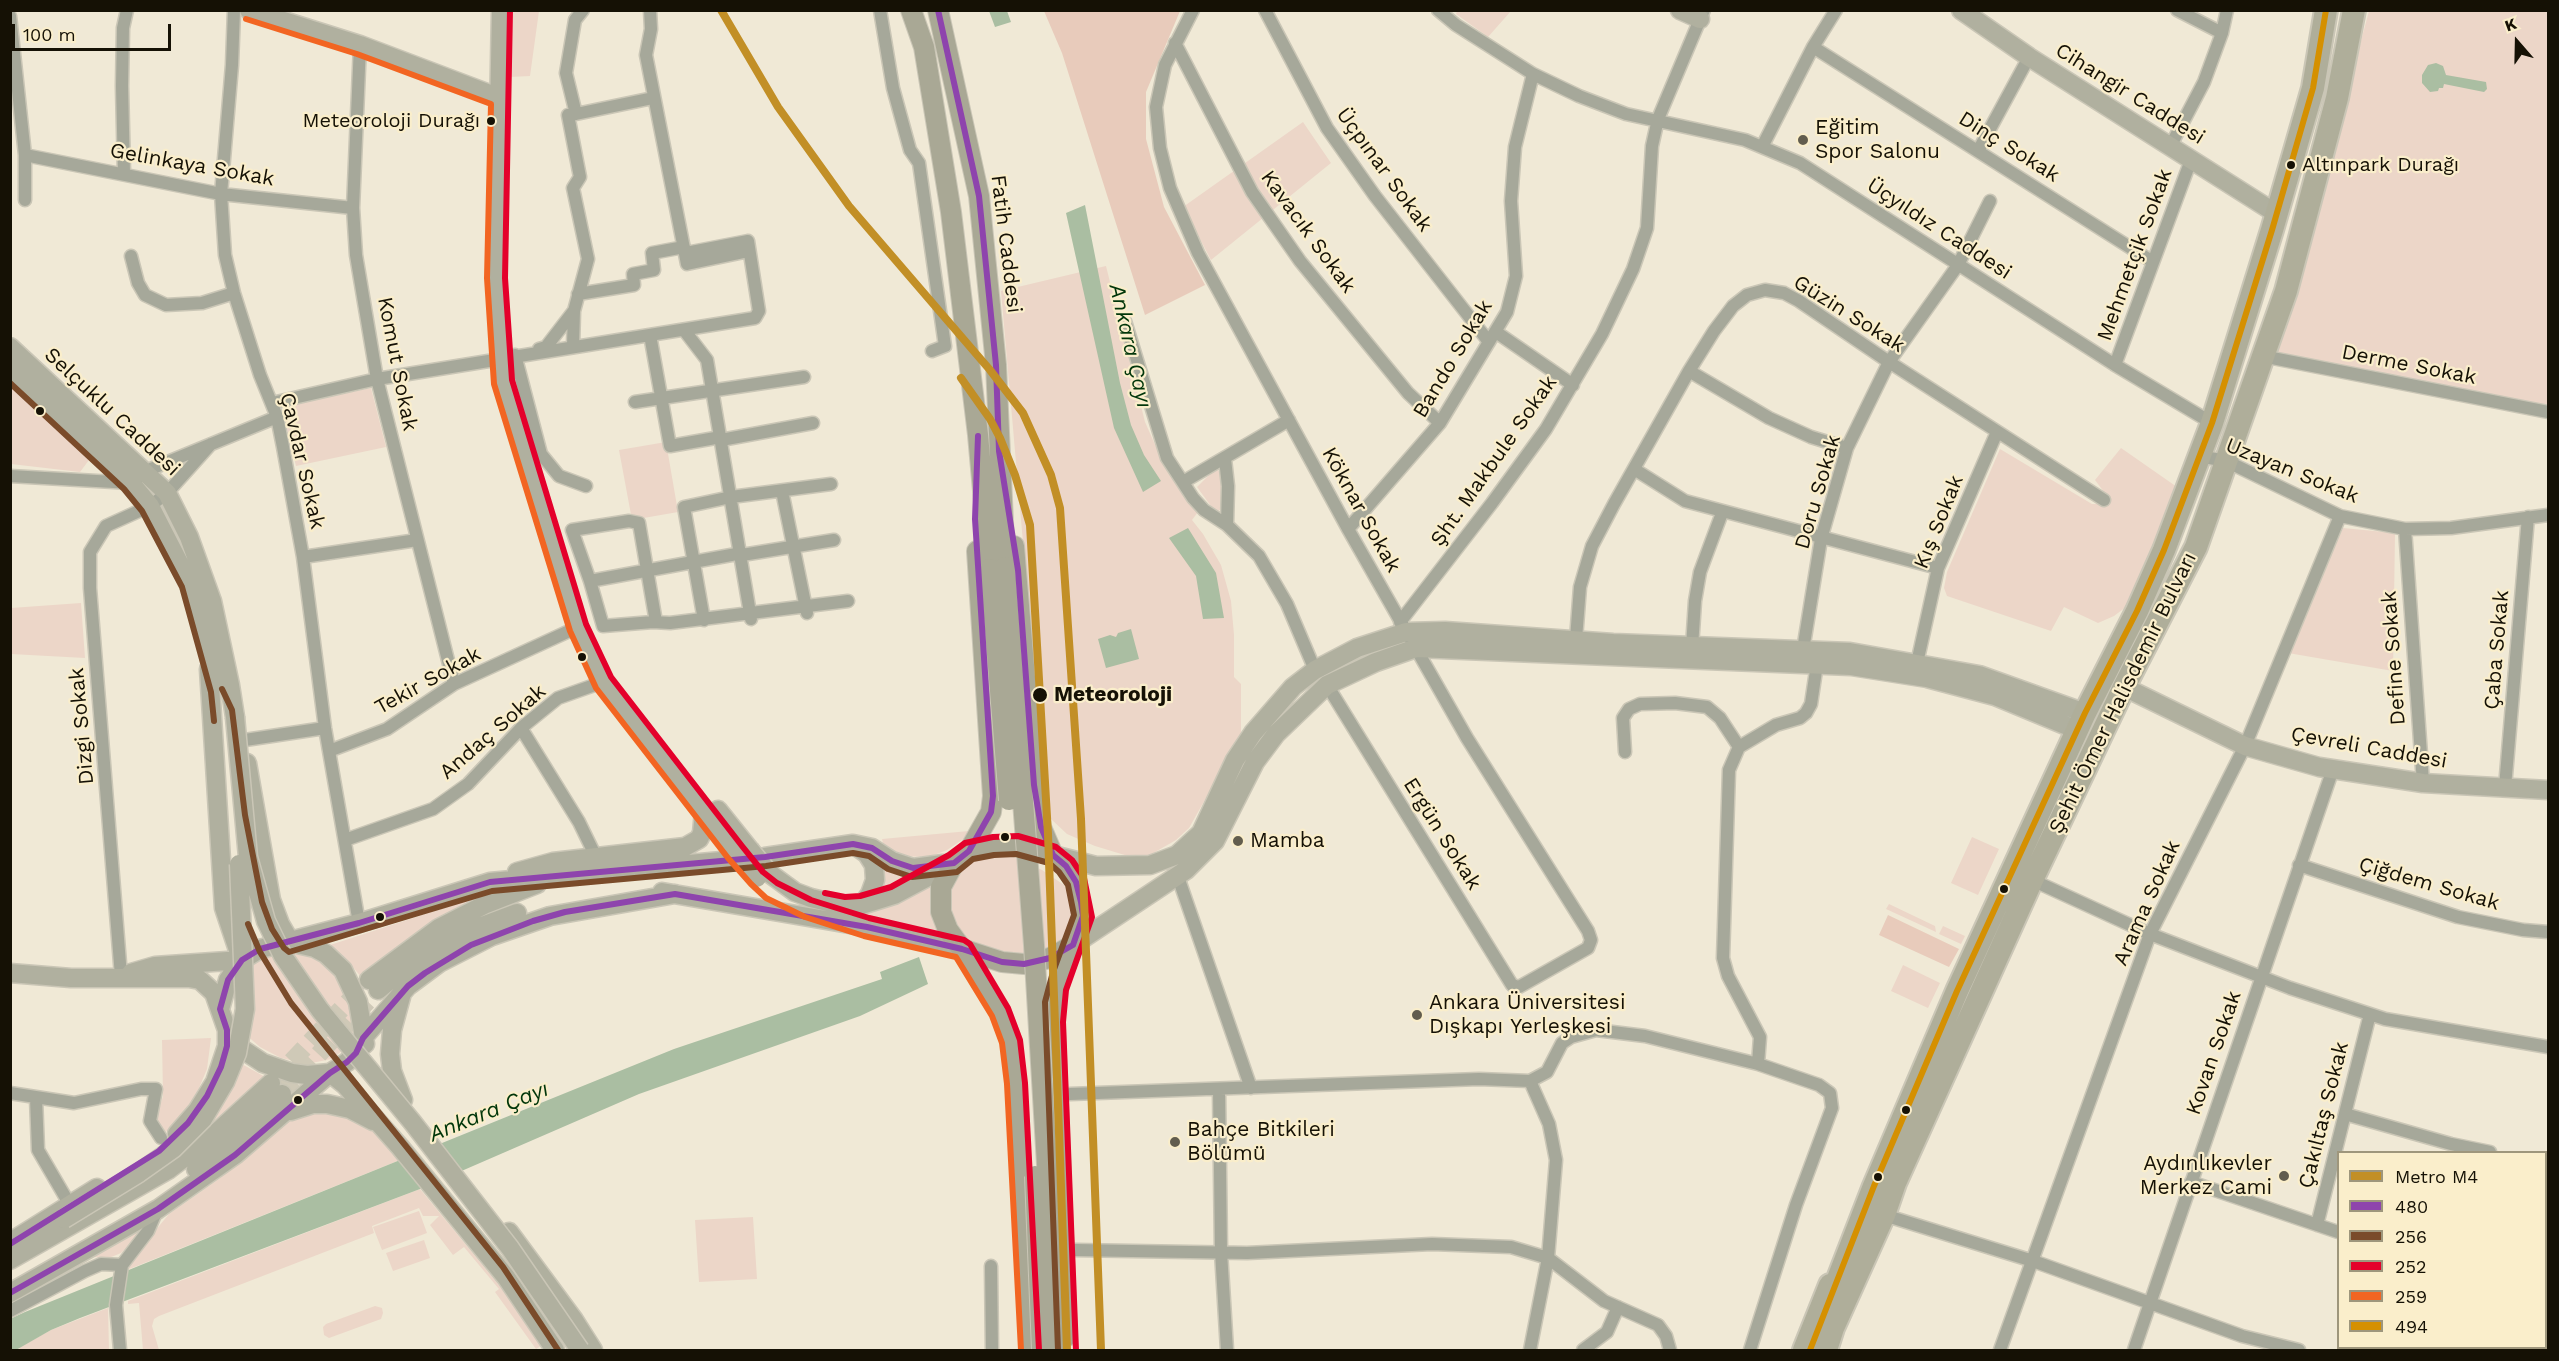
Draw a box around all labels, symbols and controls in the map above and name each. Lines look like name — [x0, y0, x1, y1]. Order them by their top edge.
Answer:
scale bar — [15, 12, 174, 50]
north arrow — [2487, 12, 2547, 72]
text: K — [2502, 14, 2519, 35]
text: 100 m — [23, 24, 76, 45]
street label: Cihangir Caddesi — [2050, 38, 2210, 150]
street label: Üçpınar Sokak — [1330, 103, 1438, 237]
street label: Dinç Sokak — [1954, 106, 2064, 188]
place label: Meteoroloji Durağı — [303, 109, 480, 133]
marker: Meteoroloji Durağı — [485, 115, 497, 127]
place label: Eğitim Spor Salonu — [1815, 115, 1940, 165]
marker: Eğitim Spor Salonu — [1796, 133, 1810, 147]
street label: Gelinkaya Sokak — [108, 138, 276, 192]
place label: Altınpark Durağı — [2302, 153, 2459, 177]
marker: Altınpark Durağı — [2285, 159, 2297, 171]
street label: Mehmetçik Sokak — [2092, 165, 2178, 345]
street label: Kavacık Sokak — [1255, 166, 1361, 298]
street label: Fatih Caddesi — [985, 173, 1027, 315]
street label: Üçyıldız Caddesi — [1862, 173, 2016, 285]
street label: Güzin Sokak — [1789, 270, 1909, 358]
water label: Ankara Çayı — [1103, 281, 1157, 411]
street label: Komut Sokak — [372, 295, 422, 433]
street label: Bando Sokak — [1408, 295, 1498, 423]
street label: Derme Sokak — [2340, 340, 2478, 390]
street label: Selçuklu Caddesi — [39, 343, 185, 481]
street label: Şht. Makbule Sokak — [1426, 371, 1562, 551]
street label: Çavdar Sokak — [274, 390, 330, 532]
unlabelled marker — [34, 405, 46, 417]
street label: Doru Sokak — [1790, 432, 1846, 552]
street label: Uzayan Sokak — [2222, 433, 2362, 509]
street label: Köknar Sokak — [1316, 443, 1406, 577]
street label: Kış Sokak — [1909, 471, 1969, 573]
street label: Şehit Ömer Halisdemir Bulvarı — [2044, 548, 2202, 838]
street label: Çaba Sokak — [2479, 589, 2515, 711]
street label: Define Sokak — [2377, 590, 2411, 726]
street label: Tekir Sokak — [371, 642, 485, 720]
unlabelled marker — [576, 651, 588, 663]
street label: Dizgi Sokak — [64, 666, 100, 786]
street label: Andaç Sokak — [435, 679, 551, 785]
place label: Meteoroloji — [1054, 682, 1172, 708]
marker: Meteoroloji — [1031, 686, 1049, 704]
street label: Çevreli Caddesi — [2289, 722, 2449, 774]
street label: Ergün Sokak — [1398, 773, 1486, 895]
place label: Mamba — [1250, 828, 1325, 854]
unlabelled marker — [999, 831, 1011, 843]
marker: Mamba — [1231, 834, 1245, 848]
street label: Arama Sokak — [2108, 836, 2186, 970]
street label: Çiğdem Sokak — [2356, 852, 2502, 916]
unlabelled marker — [1998, 883, 2010, 895]
unlabelled marker — [374, 911, 386, 923]
street label: Kovan Sokak — [2181, 988, 2247, 1118]
place label: Ankara Üniversitesi Dışkapı Yerleşkesi — [1429, 990, 1625, 1040]
marker: Ankara Üniversitesi Dışkapı Yerleşkesi — [1410, 1008, 1424, 1022]
street label: Çakıltaş Sokak — [2294, 1039, 2354, 1191]
water label: Ankara Çayı — [425, 1076, 553, 1148]
unlabelled marker — [292, 1094, 304, 1106]
unlabelled marker — [1900, 1104, 1912, 1116]
place label: Bahçe Bitkileri Bölümü — [1187, 1117, 1335, 1167]
marker: Bahçe Bitkileri Bölümü — [1168, 1135, 1182, 1149]
place label: Aydınlıkevler Merkez Cami — [2140, 1151, 2272, 1201]
legend — [2337, 1151, 2547, 1349]
text: Metro M4 — [2395, 1166, 2478, 1187]
marker: Aydınlıkevler Merkez Cami — [2277, 1169, 2291, 1183]
unlabelled marker — [1872, 1171, 1884, 1183]
text: 480 — [2395, 1196, 2428, 1217]
text: 256 — [2395, 1226, 2427, 1247]
text: 252 — [2395, 1256, 2426, 1277]
text: 259 — [2395, 1286, 2427, 1307]
text: 494 — [2395, 1316, 2428, 1337]

